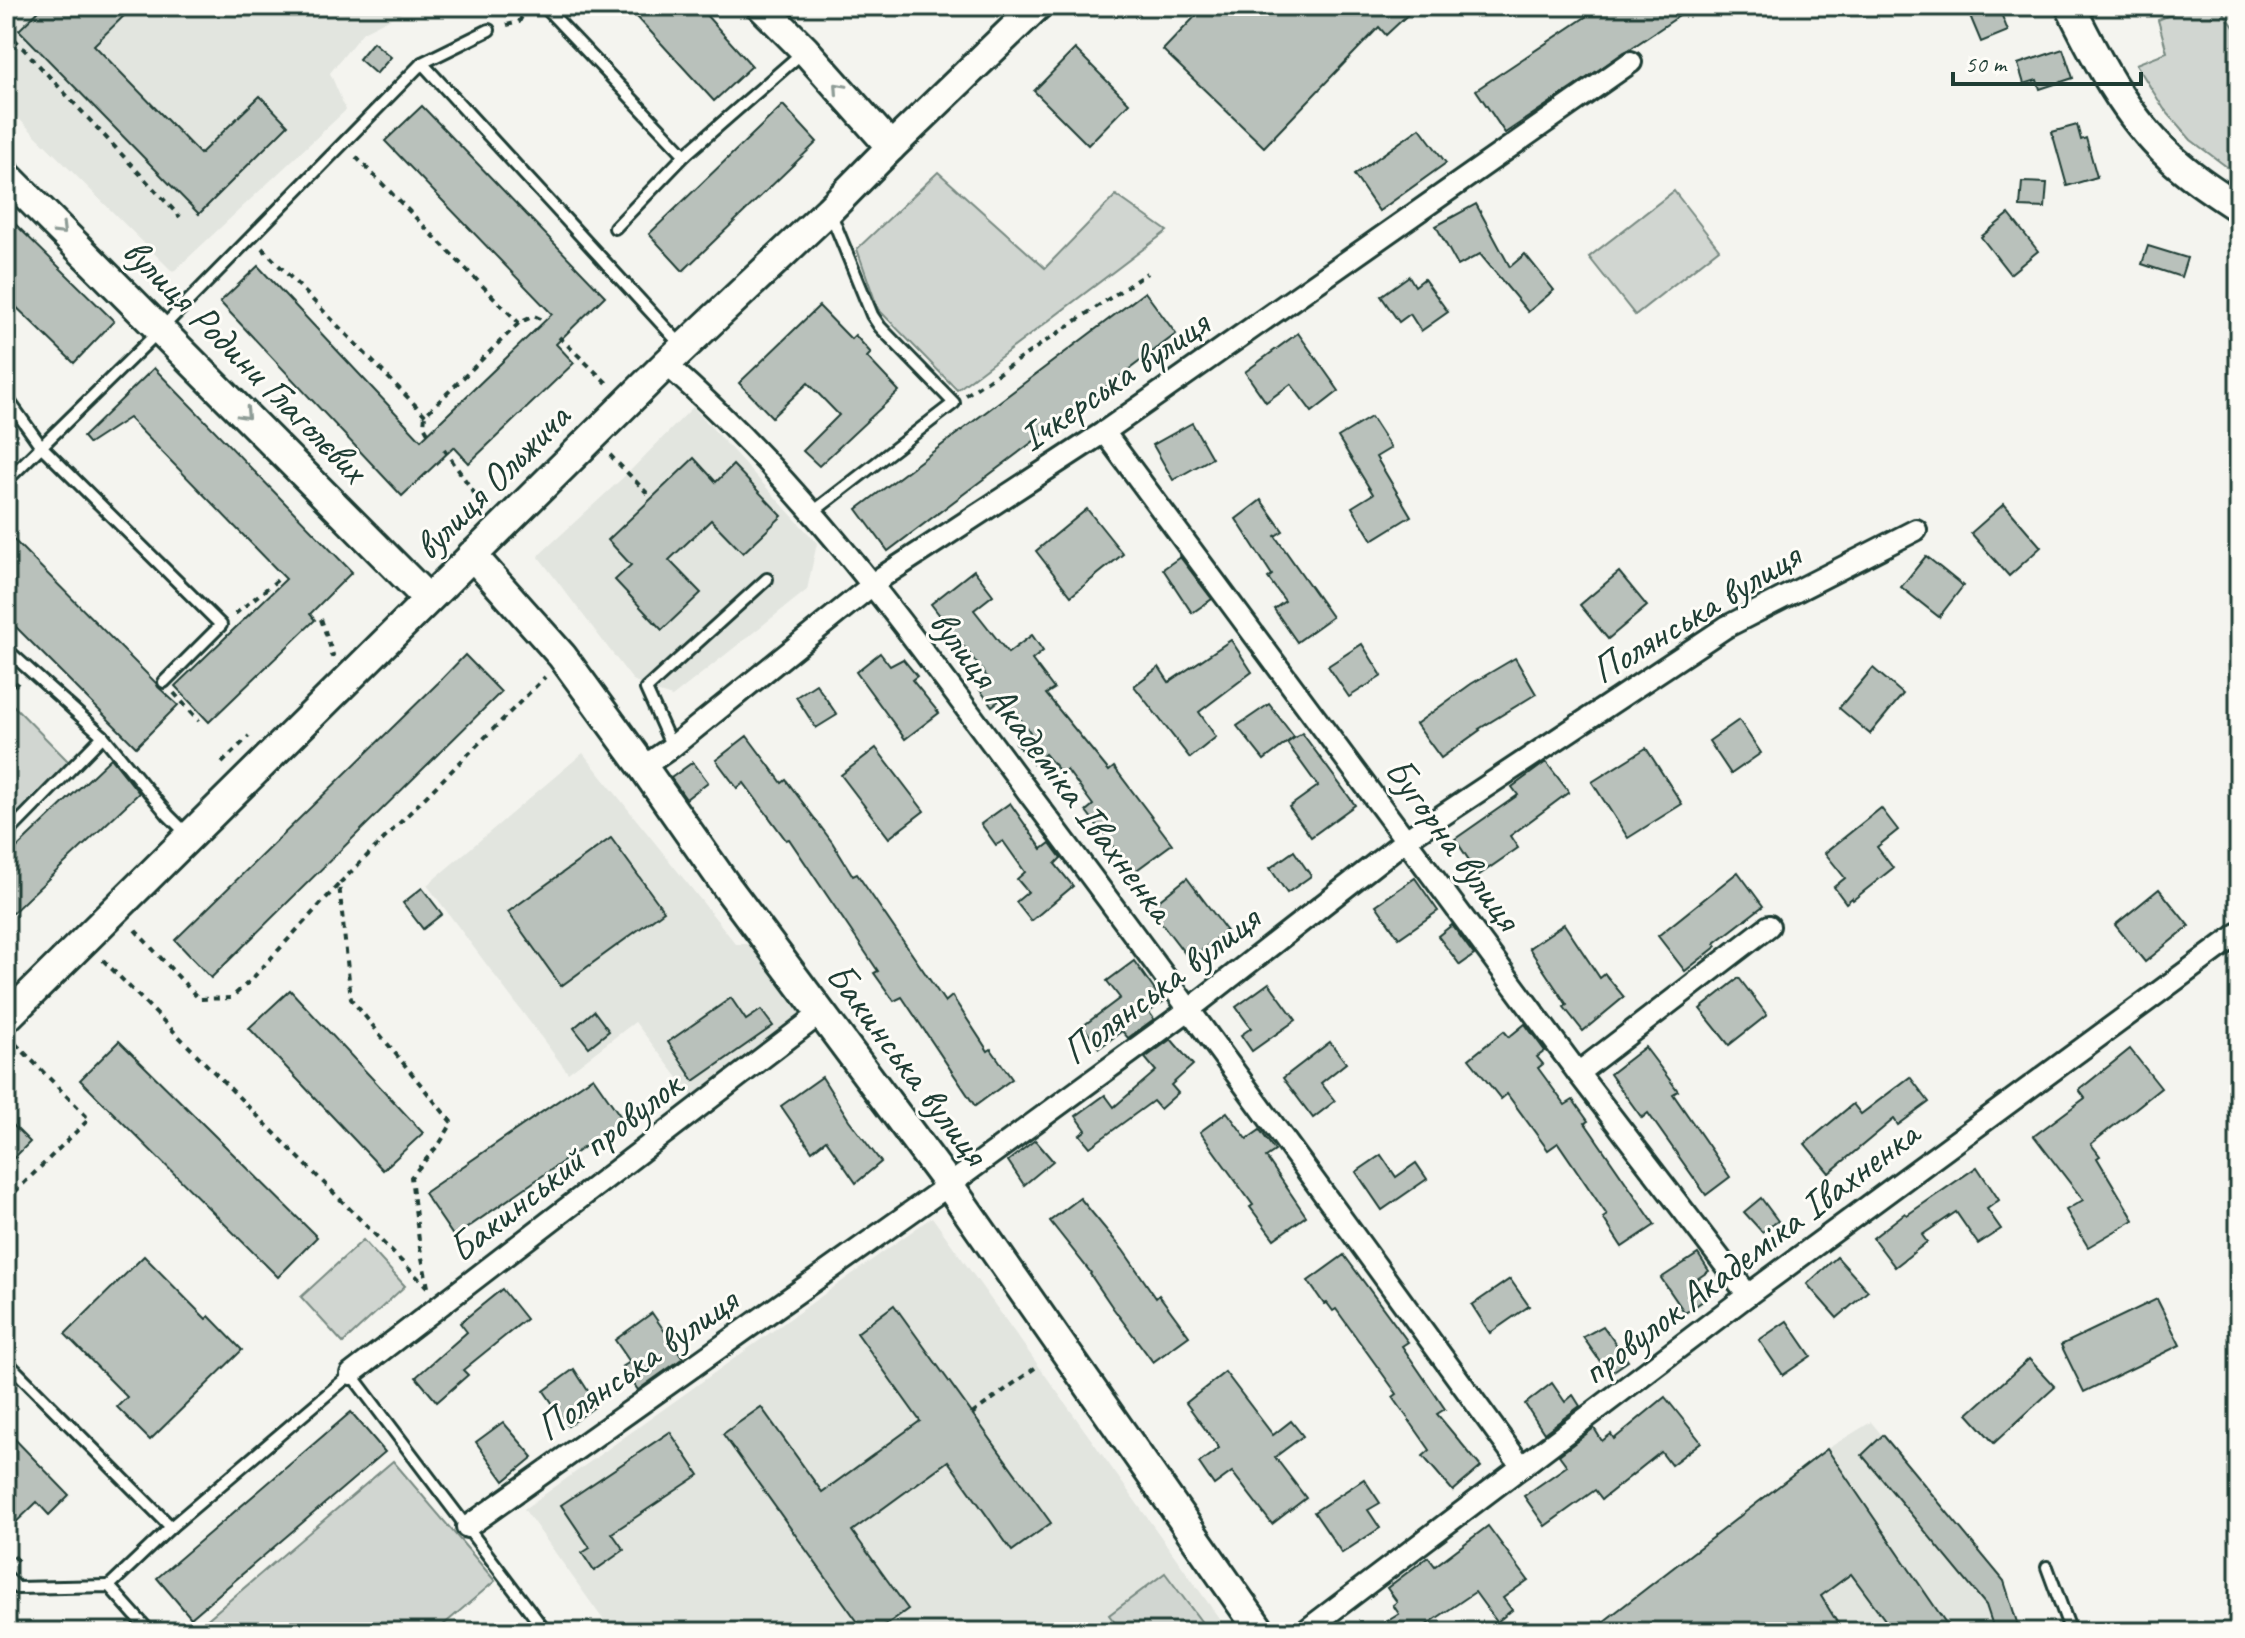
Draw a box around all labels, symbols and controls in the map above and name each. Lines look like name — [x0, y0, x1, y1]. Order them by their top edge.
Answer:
scale bar — [1953, 36, 2141, 86]
text: 50 m — [1965, 49, 2008, 79]
one-way arrow — [834, 83, 849, 97]
one-way arrow — [52, 221, 66, 235]
street label: вулиця Родини Глаголєвих — [112, 227, 381, 495]
street label: Ічкерська вулиця — [1009, 298, 1220, 463]
street label: вулиця Ольжича — [403, 391, 583, 571]
one-way arrow — [235, 405, 250, 419]
street label: Полянська вулиця — [1582, 529, 1812, 695]
street label: вулиця Академіка Івахненка — [918, 599, 1188, 935]
street label: Бугорна вулиця — [1374, 747, 1535, 943]
street label: Полянська вулиця — [1052, 892, 1272, 1076]
street label: Бакинська вулиця — [815, 952, 1002, 1178]
street label: Бакинський провулок — [438, 1058, 694, 1274]
street label: провулок Академіка Івахненка — [1571, 1107, 1932, 1396]
street label: Полянська вулиця — [526, 1274, 750, 1452]

